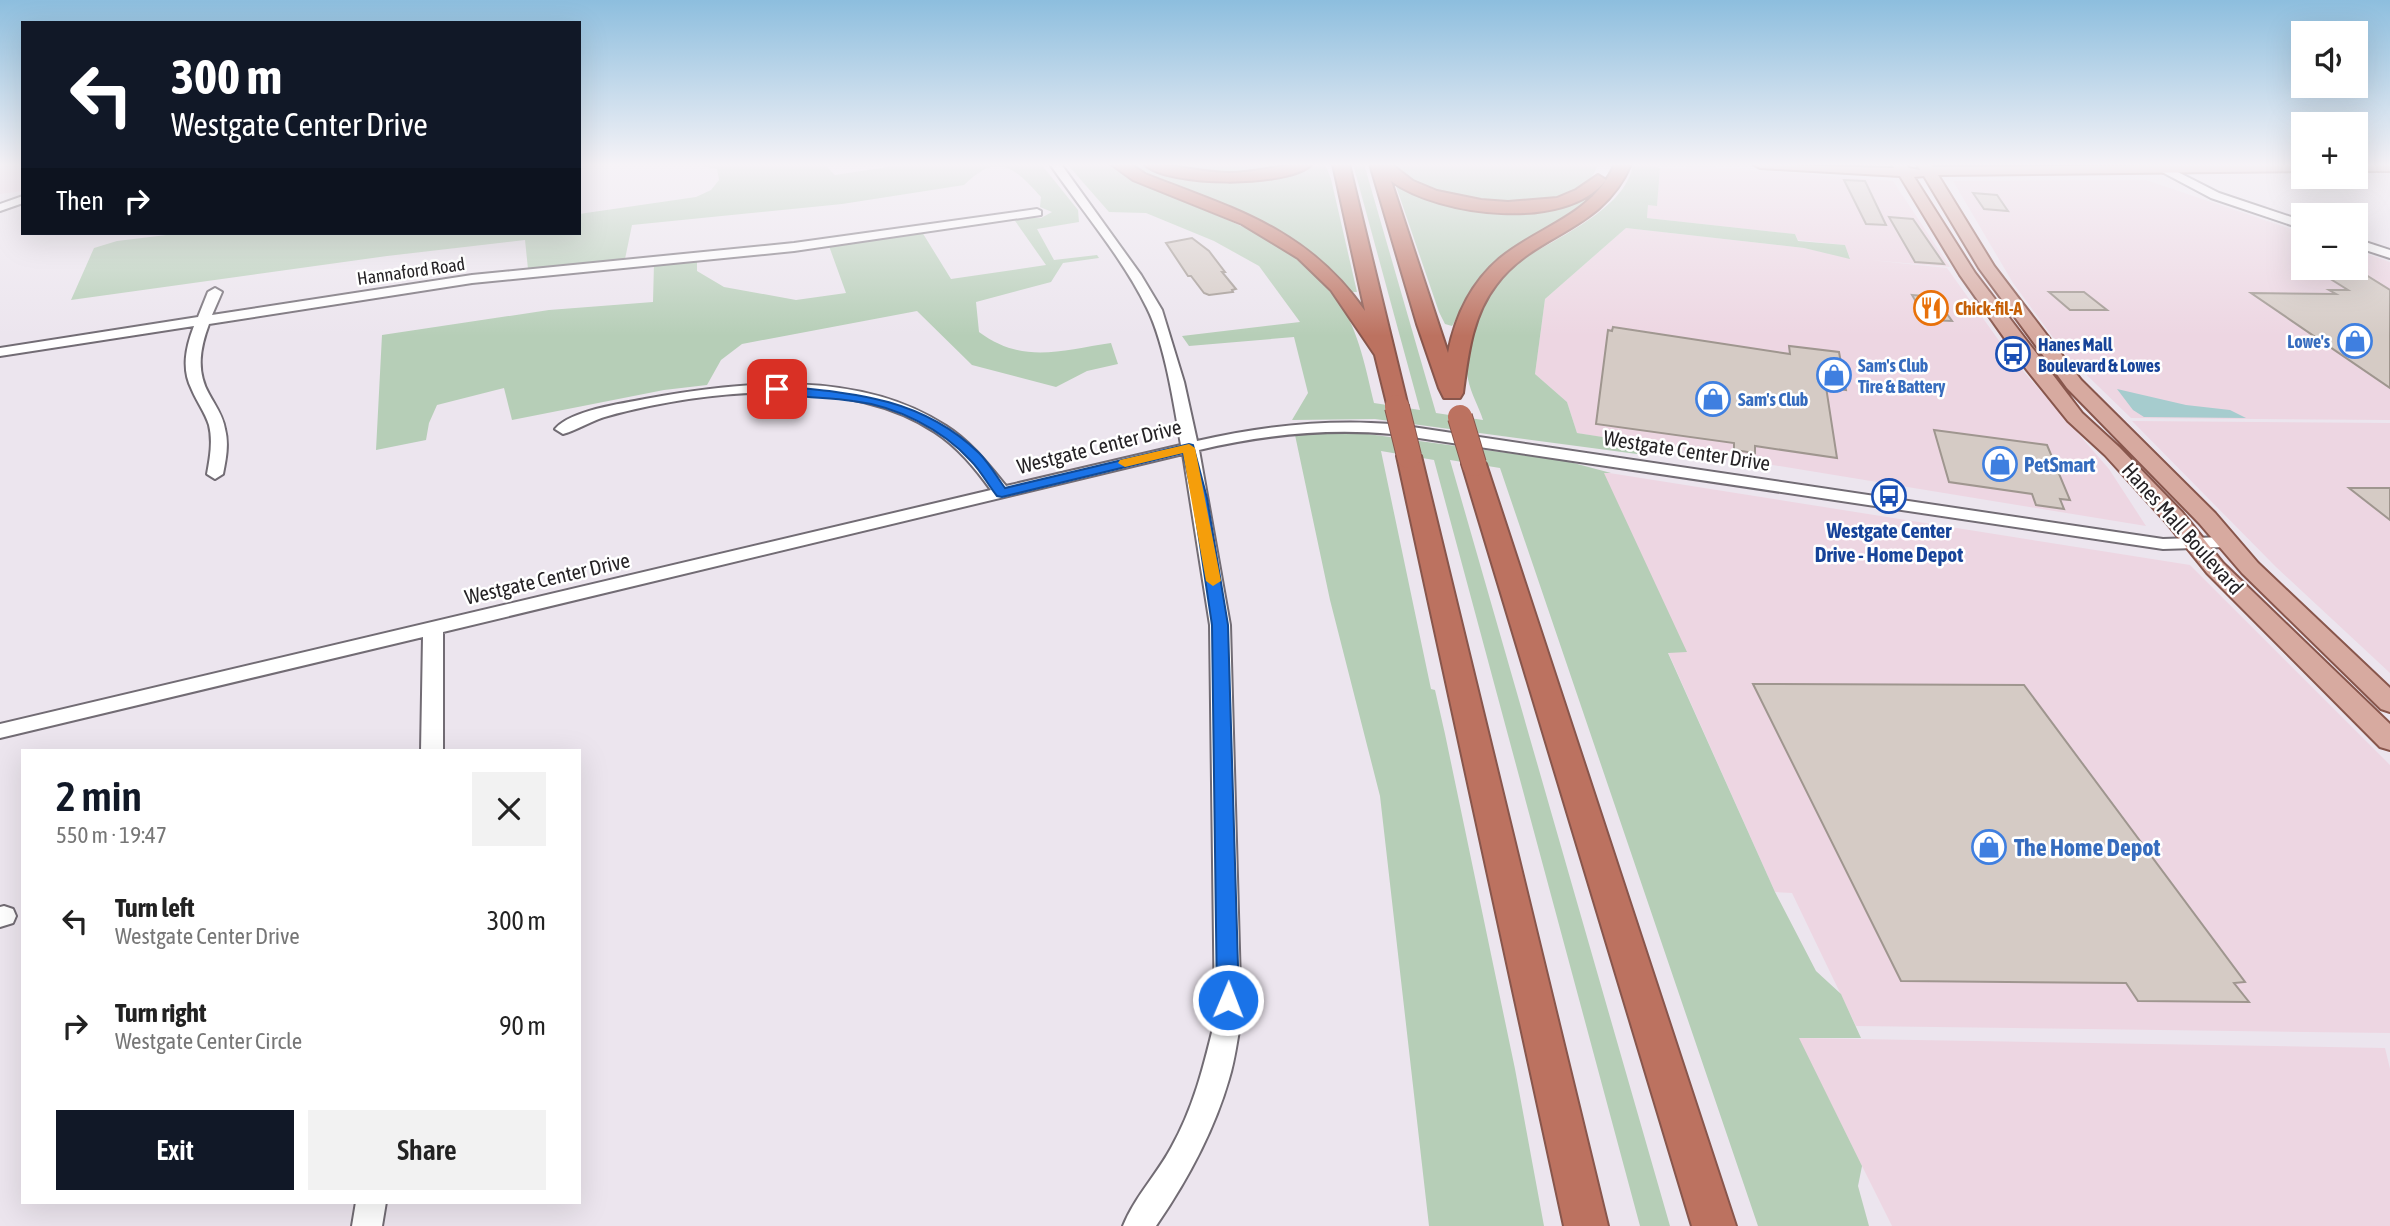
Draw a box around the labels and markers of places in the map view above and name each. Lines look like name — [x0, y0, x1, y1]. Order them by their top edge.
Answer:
restaurant icon: Chick-fil-A — [1912, 289, 1950, 327]
place label: Chick-fil-A — [1955, 298, 2022, 319]
shop icon: Lowe's — [2336, 322, 2374, 360]
place label: Lowe's — [2287, 331, 2331, 352]
place label: Hanes Mall Boulevard & Lowes — [2038, 334, 2161, 376]
bus stop icon: Hanes Mall Boulevard & Lowes — [1994, 335, 2032, 373]
place label: Sam's Club Tire & Battery — [1858, 355, 1946, 397]
shop icon: Sam's Club Tire & Battery — [1815, 356, 1853, 394]
pin — [747, 359, 807, 419]
shop icon: Sam's Club — [1694, 380, 1732, 418]
place label: Sam's Club — [1738, 389, 1808, 410]
shop icon: PetSmart — [1981, 445, 2019, 483]
place label: PetSmart — [2024, 452, 2095, 476]
bus stop icon: Westgate Center Drive - Home Depot — [1870, 477, 1908, 515]
place label: Westgate Center Drive - Home Depot — [1815, 518, 1963, 566]
shop icon: The Home Depot — [1970, 828, 2008, 866]
place label: The Home Depot — [2014, 834, 2161, 861]

